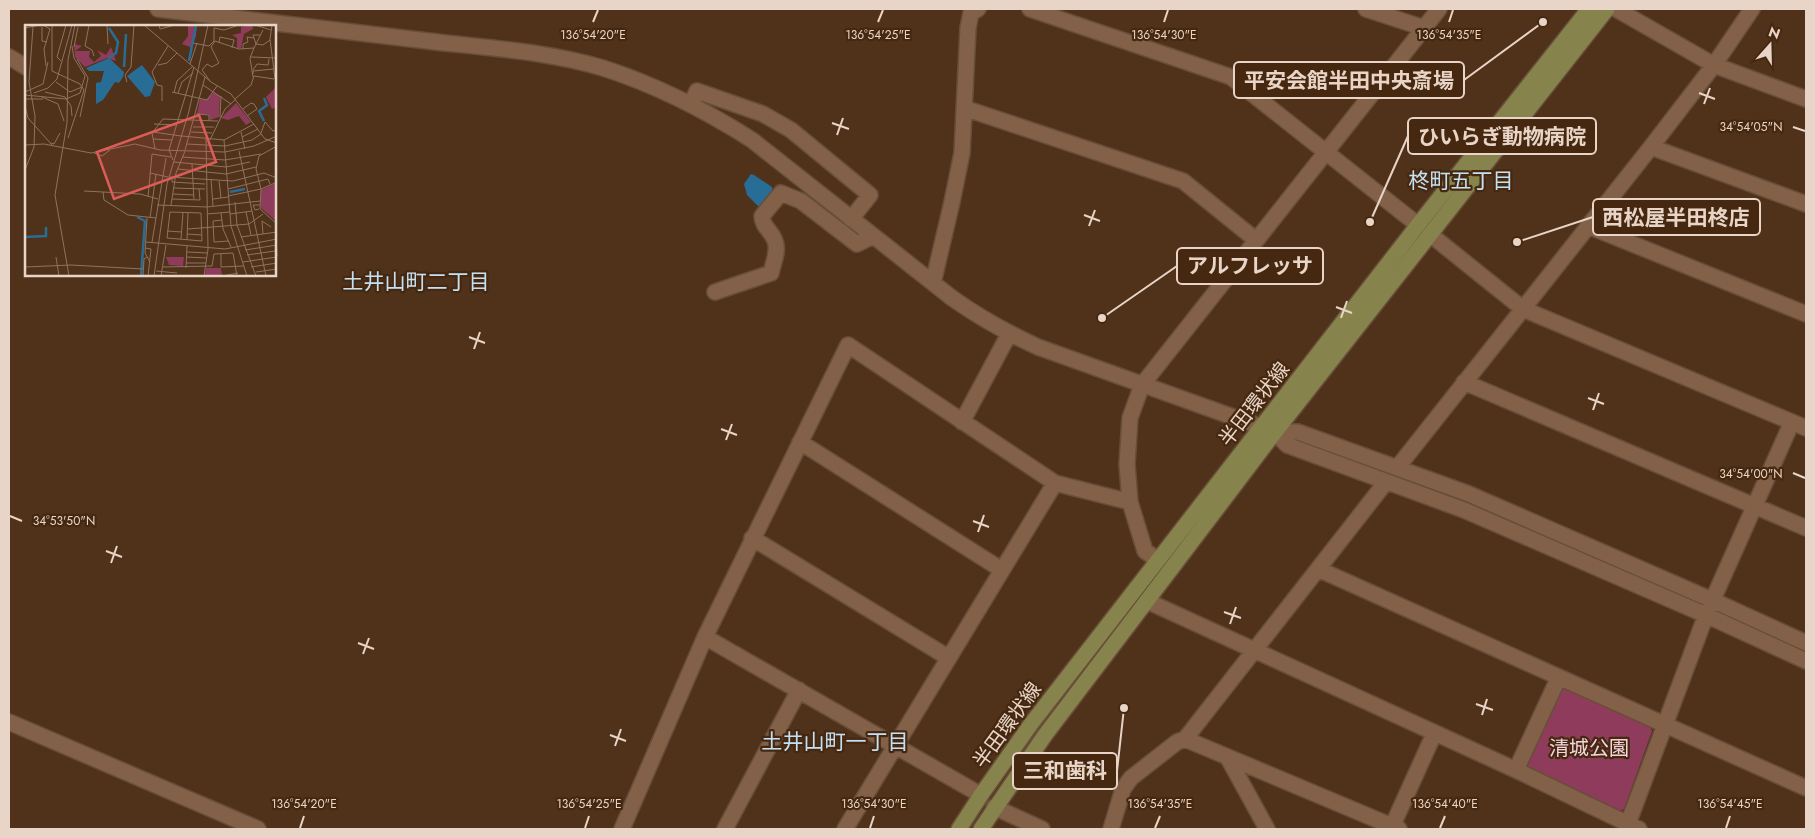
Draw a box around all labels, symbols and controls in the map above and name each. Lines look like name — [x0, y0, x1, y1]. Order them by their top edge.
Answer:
north arrow — [1745, 20, 1795, 70]
text: N — [1766, 21, 1783, 44]
inset map — [25, 25, 276, 276]
text: 136°54'20"E — [560, 26, 626, 44]
text: 136°54'25"E — [845, 26, 911, 44]
text: 136°54'30"E — [1131, 26, 1197, 44]
text: 136°54'35"E — [1417, 26, 1481, 44]
callout: 平安会館半田中央斎場 — [1234, 62, 1464, 98]
text: 平安会館半田中央斎場 — [1244, 66, 1454, 96]
callout: ひいらぎ動物病院 — [1408, 118, 1596, 154]
text: 34°54'05"N — [1720, 118, 1782, 136]
text: ひいらぎ動物病院 — [1418, 122, 1586, 152]
district label: 柊町五丁目 — [1409, 166, 1514, 196]
callout: 西松屋半田柊店 — [1593, 199, 1760, 235]
text: 西松屋半田柊店 — [1603, 203, 1750, 233]
callout: アルフレッサ — [1177, 248, 1323, 284]
text: アルフレッサ — [1187, 251, 1313, 281]
district label: 土井山町二丁目 — [343, 267, 490, 297]
street label: 半田環状線 — [1212, 356, 1297, 453]
text: 34°54'00"N — [1719, 465, 1783, 483]
text: 34°53'50"N — [33, 512, 95, 530]
street label: 半田環状線 — [966, 676, 1049, 774]
district label: 土井山町一丁目 — [762, 727, 909, 757]
park label: 清城公園 — [1549, 734, 1629, 763]
callout: 三和歯科 — [1013, 753, 1117, 789]
text: 三和歯科 — [1023, 756, 1107, 786]
text: 136°54'20"E — [271, 795, 337, 813]
text: 136°54'25"E — [556, 795, 622, 813]
text: 136°54'30"E — [841, 795, 907, 813]
text: 136°54'35"E — [1128, 795, 1192, 813]
text: 136°54'40"E — [1412, 795, 1478, 813]
text: 136°54'45"E — [1697, 795, 1763, 813]

